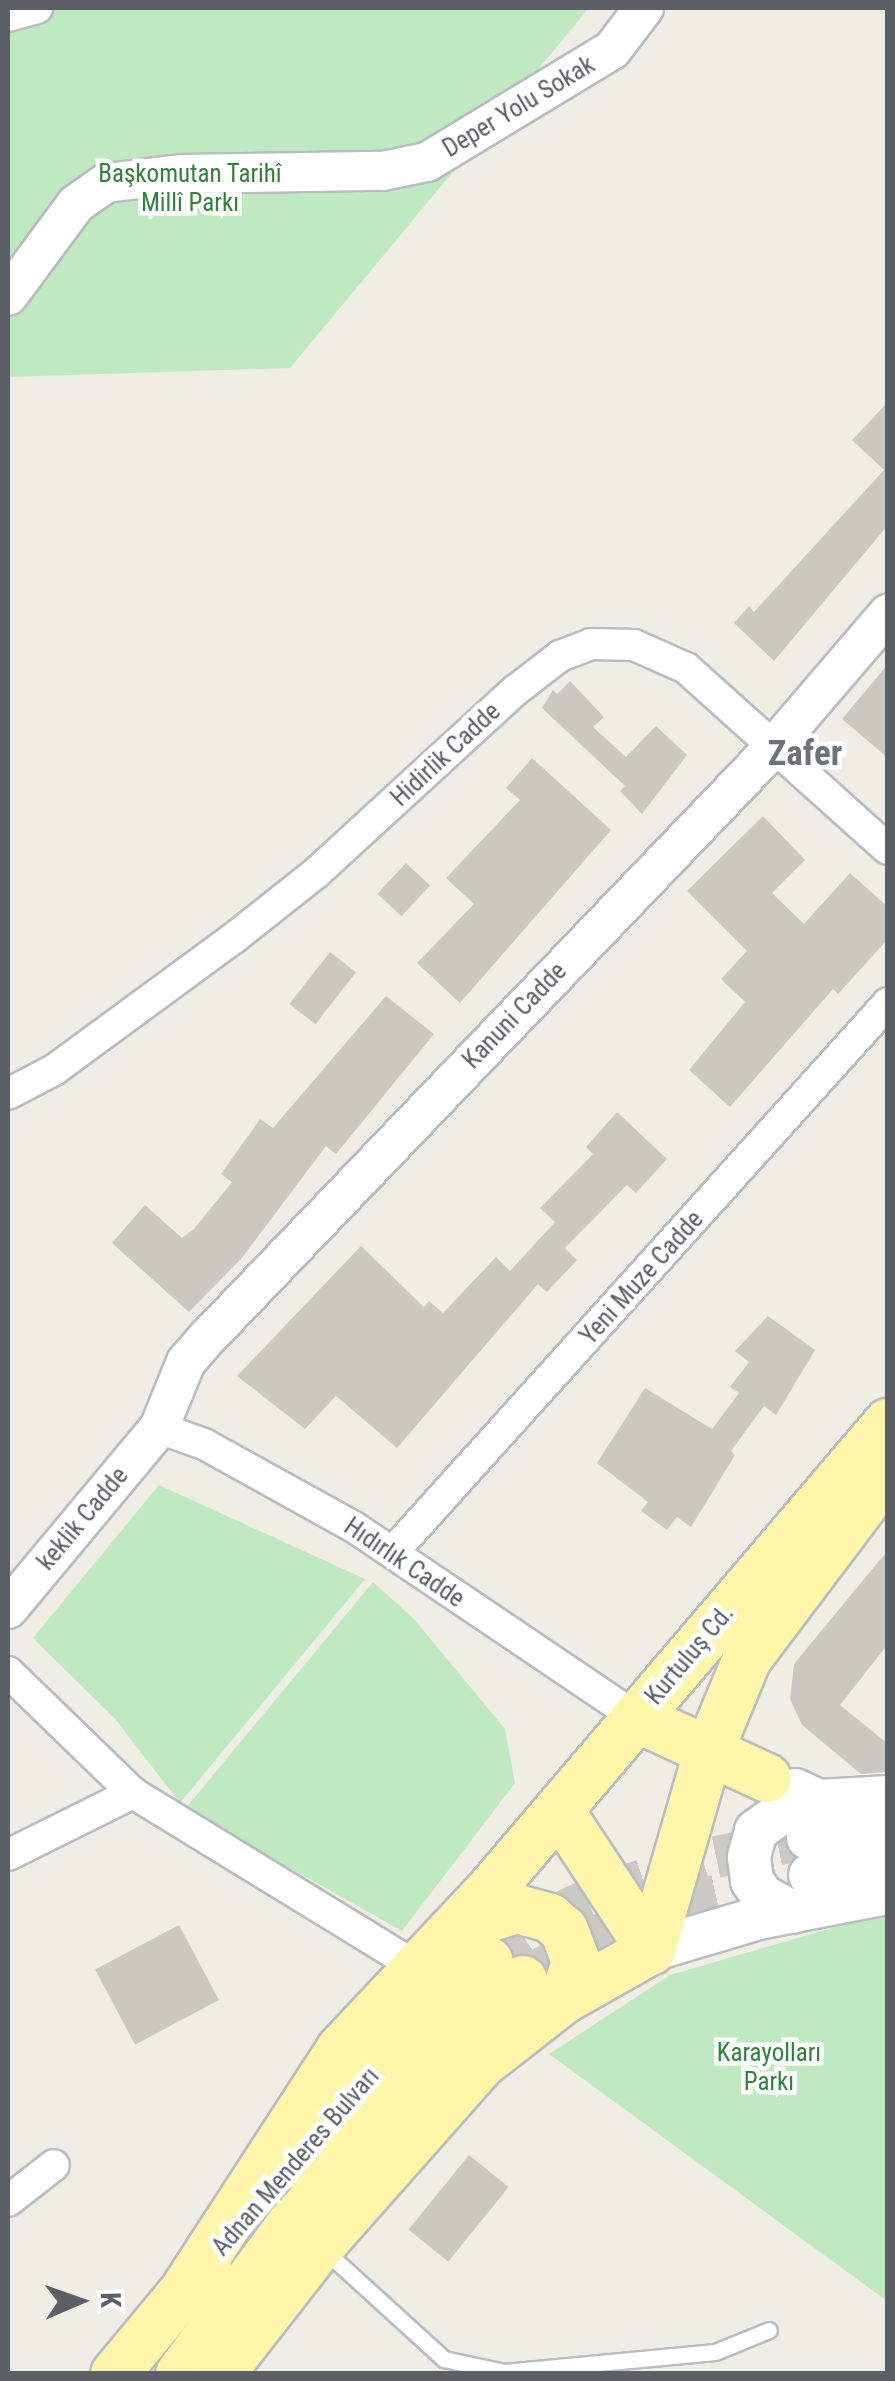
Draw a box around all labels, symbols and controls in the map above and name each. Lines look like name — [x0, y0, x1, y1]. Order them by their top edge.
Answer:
street label: Deper Yolu Sokak — [438, 50, 600, 164]
park label: Başkomutan Tarihî Millî Parkı — [98, 160, 282, 219]
street label: Hidirlik Cadde — [385, 697, 507, 813]
district label: Zafer — [768, 733, 842, 775]
street label: Kanuni Cadde — [457, 957, 573, 1075]
street label: Yeni Muze Cadde — [574, 1205, 710, 1351]
street label: keklik Cadde — [31, 1461, 135, 1577]
street label: Hıdırlık Cadde — [338, 1512, 470, 1614]
street label: Kurtuluş Cd. — [640, 1599, 740, 1711]
park label: Karayolları Parkı — [717, 2039, 821, 2098]
street label: Adnan Menderes Bulvarı — [206, 2062, 386, 2262]
north arrow — [30, 2251, 130, 2351]
text: K — [94, 2292, 127, 2308]

